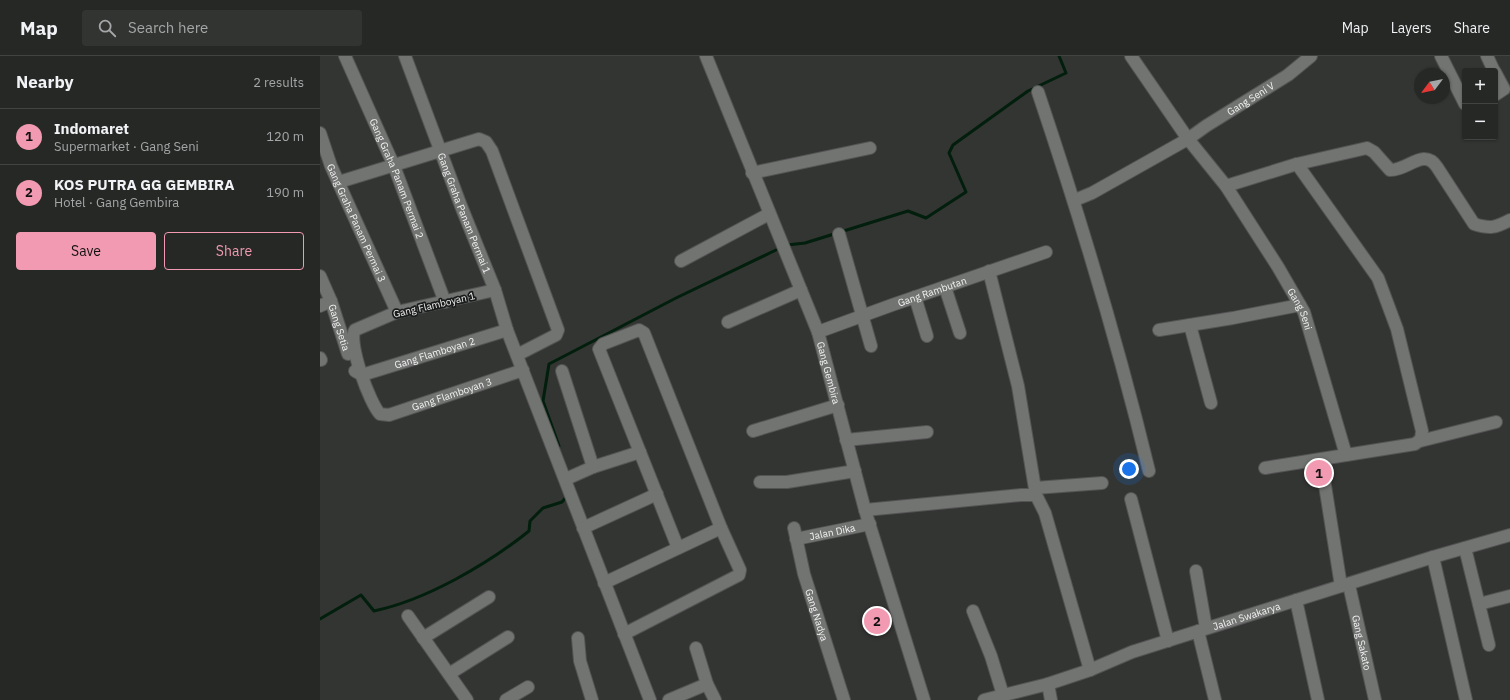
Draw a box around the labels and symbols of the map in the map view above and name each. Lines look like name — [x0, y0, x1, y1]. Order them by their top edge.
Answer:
north arrow — [1414, 68, 1450, 104]
street label: Gang Seni V — [1224, 79, 1277, 118]
street label: Gang Graha Panam Permai 2 — [367, 116, 427, 240]
street label: Gang Graha Panam Permai 1 — [435, 151, 494, 275]
street label: Gang Graha Panam Permai 3 — [324, 161, 389, 284]
street label: Gang Rambutan — [896, 273, 968, 309]
street label: Gang Seni — [1285, 285, 1315, 331]
street label: Gang Flamboyan 1 — [392, 289, 476, 321]
street label: Gang Setia — [326, 302, 353, 353]
street label: Gang Flamboyan 2 — [393, 334, 476, 371]
street label: Gang Gembira — [814, 340, 843, 406]
street label: Gang Flamboyan 3 — [410, 374, 493, 413]
pin: 1 — [1306, 458, 1332, 488]
your location — [1119, 459, 1139, 479]
street label: Jalan Dika — [808, 521, 857, 543]
street label: Gang Nadya — [803, 587, 832, 643]
street label: Jalan Swakarya — [1211, 599, 1282, 633]
pin: 2 — [864, 606, 890, 636]
street label: Gang Sakato — [1349, 614, 1375, 672]

